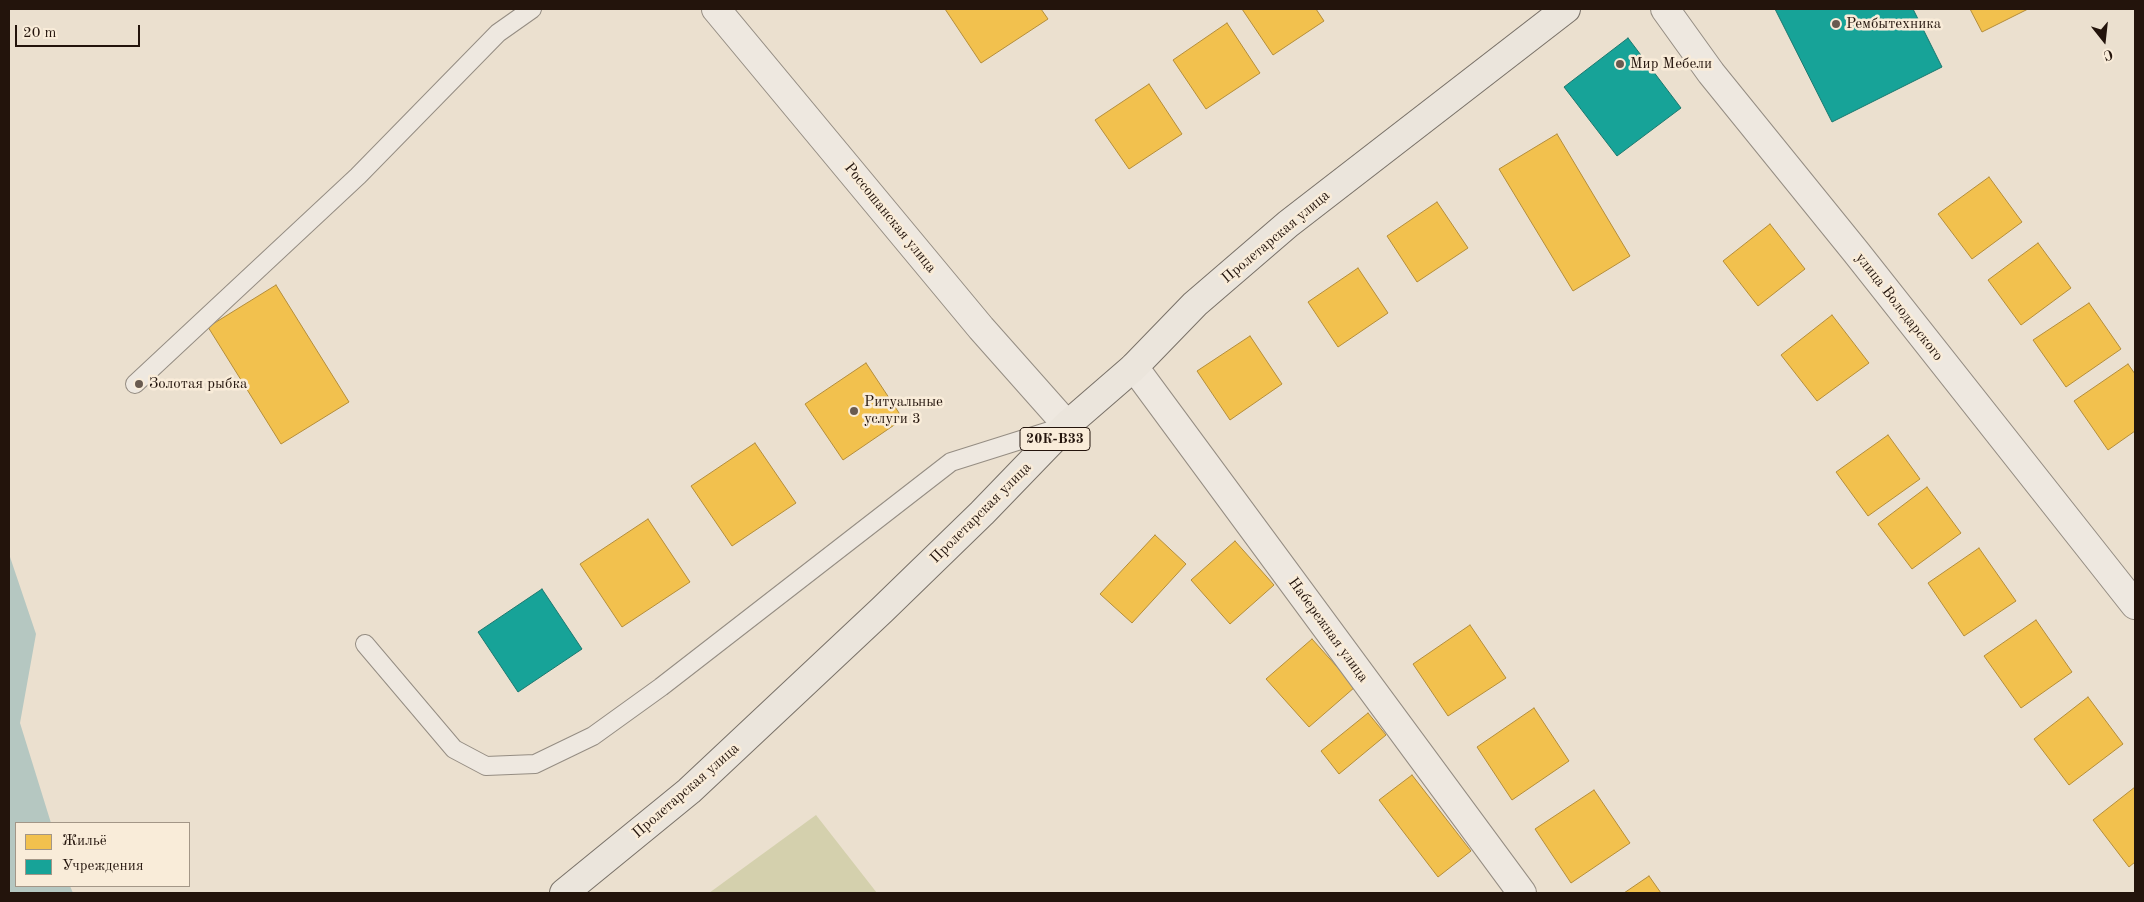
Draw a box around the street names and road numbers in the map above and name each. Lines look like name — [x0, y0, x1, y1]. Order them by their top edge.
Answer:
street label: Россошанская улица — [840, 159, 940, 277]
street label: Пролетарская улица — [1218, 187, 1334, 287]
street label: улица Володарского — [1851, 249, 1947, 365]
road number: 20К-В33 — [1020, 428, 1090, 450]
street label: Пролетарская улица — [927, 459, 1035, 567]
street label: Набережная улица — [1284, 574, 1372, 686]
street label: Пролетарская улица — [629, 740, 743, 842]

